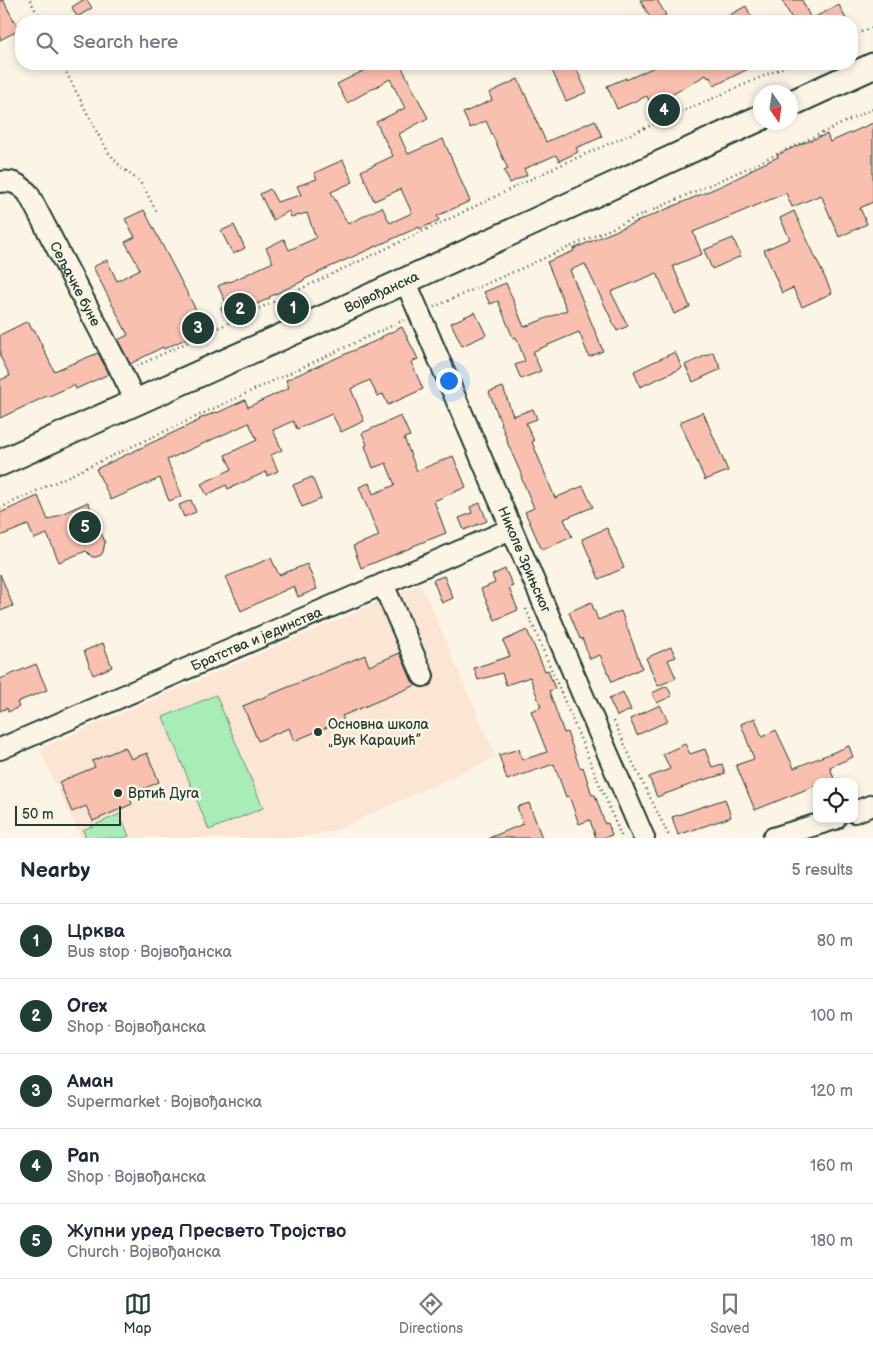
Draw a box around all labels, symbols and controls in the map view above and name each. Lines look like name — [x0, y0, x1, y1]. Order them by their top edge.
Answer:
search box — [15, 15, 858, 70]
icon: search — [33, 29, 61, 57]
text: Search here — [73, 31, 178, 54]
north arrow — [753, 85, 798, 130]
pin: 4 — [648, 91, 680, 129]
street label: Сељачке буне — [46, 239, 104, 330]
street label: Војвођанска — [341, 267, 422, 317]
pin: 1 — [277, 289, 309, 327]
pin: 2 — [224, 290, 256, 328]
pin: 3 — [182, 309, 214, 347]
your location — [436, 368, 462, 394]
street label: Николе Зрињског — [494, 504, 555, 616]
pin: 5 — [69, 508, 101, 546]
street label: Братства и јединства — [188, 603, 325, 675]
place label: Основна школа „Вук Караџић” — [328, 716, 430, 749]
marker: Основна школа „Вук Караџић” — [312, 726, 324, 738]
map controls — [813, 778, 858, 823]
button: locate — [813, 778, 858, 823]
place label: Вртић Дуга — [128, 785, 200, 802]
marker: Вртић Дуга — [112, 787, 124, 799]
scale bar — [15, 803, 121, 826]
text: 50 m — [22, 806, 54, 823]
text: Nearby — [20, 858, 90, 883]
text: 5 results — [791, 861, 853, 880]
text: Црква — [67, 920, 125, 943]
text: 1 — [33, 932, 39, 951]
text: 80 m — [817, 932, 853, 951]
text: Bus stop · Војвођанска — [67, 943, 232, 962]
text: Orex — [67, 995, 107, 1018]
text: 2 — [31, 1007, 41, 1026]
text: 100 m — [810, 1007, 853, 1026]
text: Shop · Војвођанска — [67, 1018, 206, 1037]
text: Аман — [67, 1070, 114, 1093]
text: 3 — [31, 1082, 41, 1101]
text: 120 m — [810, 1082, 853, 1101]
text: Supermarket · Војвођанска — [67, 1093, 262, 1112]
text: Pan — [67, 1145, 100, 1168]
text: 4 — [31, 1157, 41, 1176]
text: 160 m — [810, 1157, 853, 1176]
text: Shop · Војвођанска — [67, 1168, 206, 1187]
text: Жупни уред Пресвето Тројство — [67, 1220, 346, 1243]
text: 5 — [31, 1232, 41, 1251]
text: 180 m — [811, 1232, 853, 1251]
text: Church · Војвођанска — [67, 1243, 221, 1262]
tab: Map — [124, 1290, 152, 1337]
tab: Directions — [399, 1290, 463, 1337]
tab: Saved — [710, 1290, 749, 1337]

